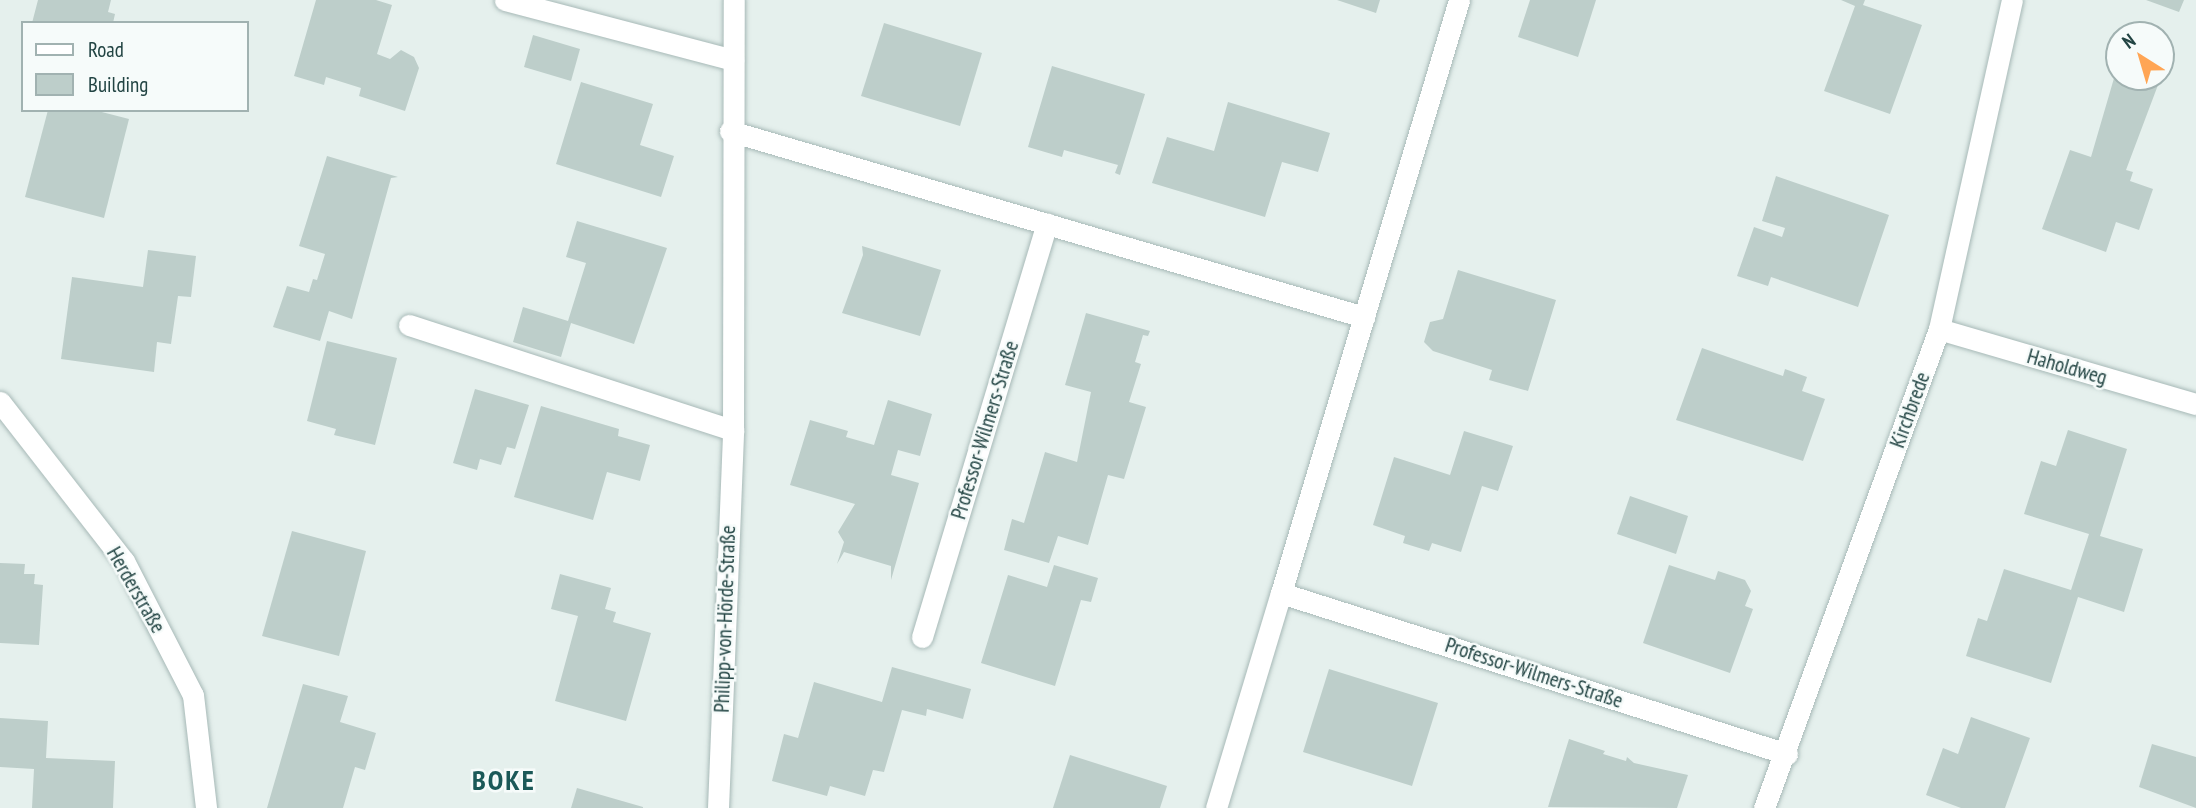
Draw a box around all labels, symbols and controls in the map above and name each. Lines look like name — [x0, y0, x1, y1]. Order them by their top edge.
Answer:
legend — [21, 21, 248, 112]
north arrow — [2105, 21, 2175, 91]
text: N — [2117, 28, 2140, 54]
text: Road — [88, 36, 124, 63]
text: Building — [88, 71, 148, 98]
street label: Professor-Wilmers-Straße — [946, 338, 1024, 522]
street label: Haholdweg — [2024, 344, 2110, 390]
street label: Kirchbrede — [1885, 369, 1935, 451]
street label: Philipp-von-Hörde-Straße — [709, 525, 741, 713]
street label: Herderstraße — [101, 542, 171, 638]
street label: Professor-Wilmers-Straße — [1442, 632, 1626, 714]
district label: BOKE — [473, 763, 535, 797]

